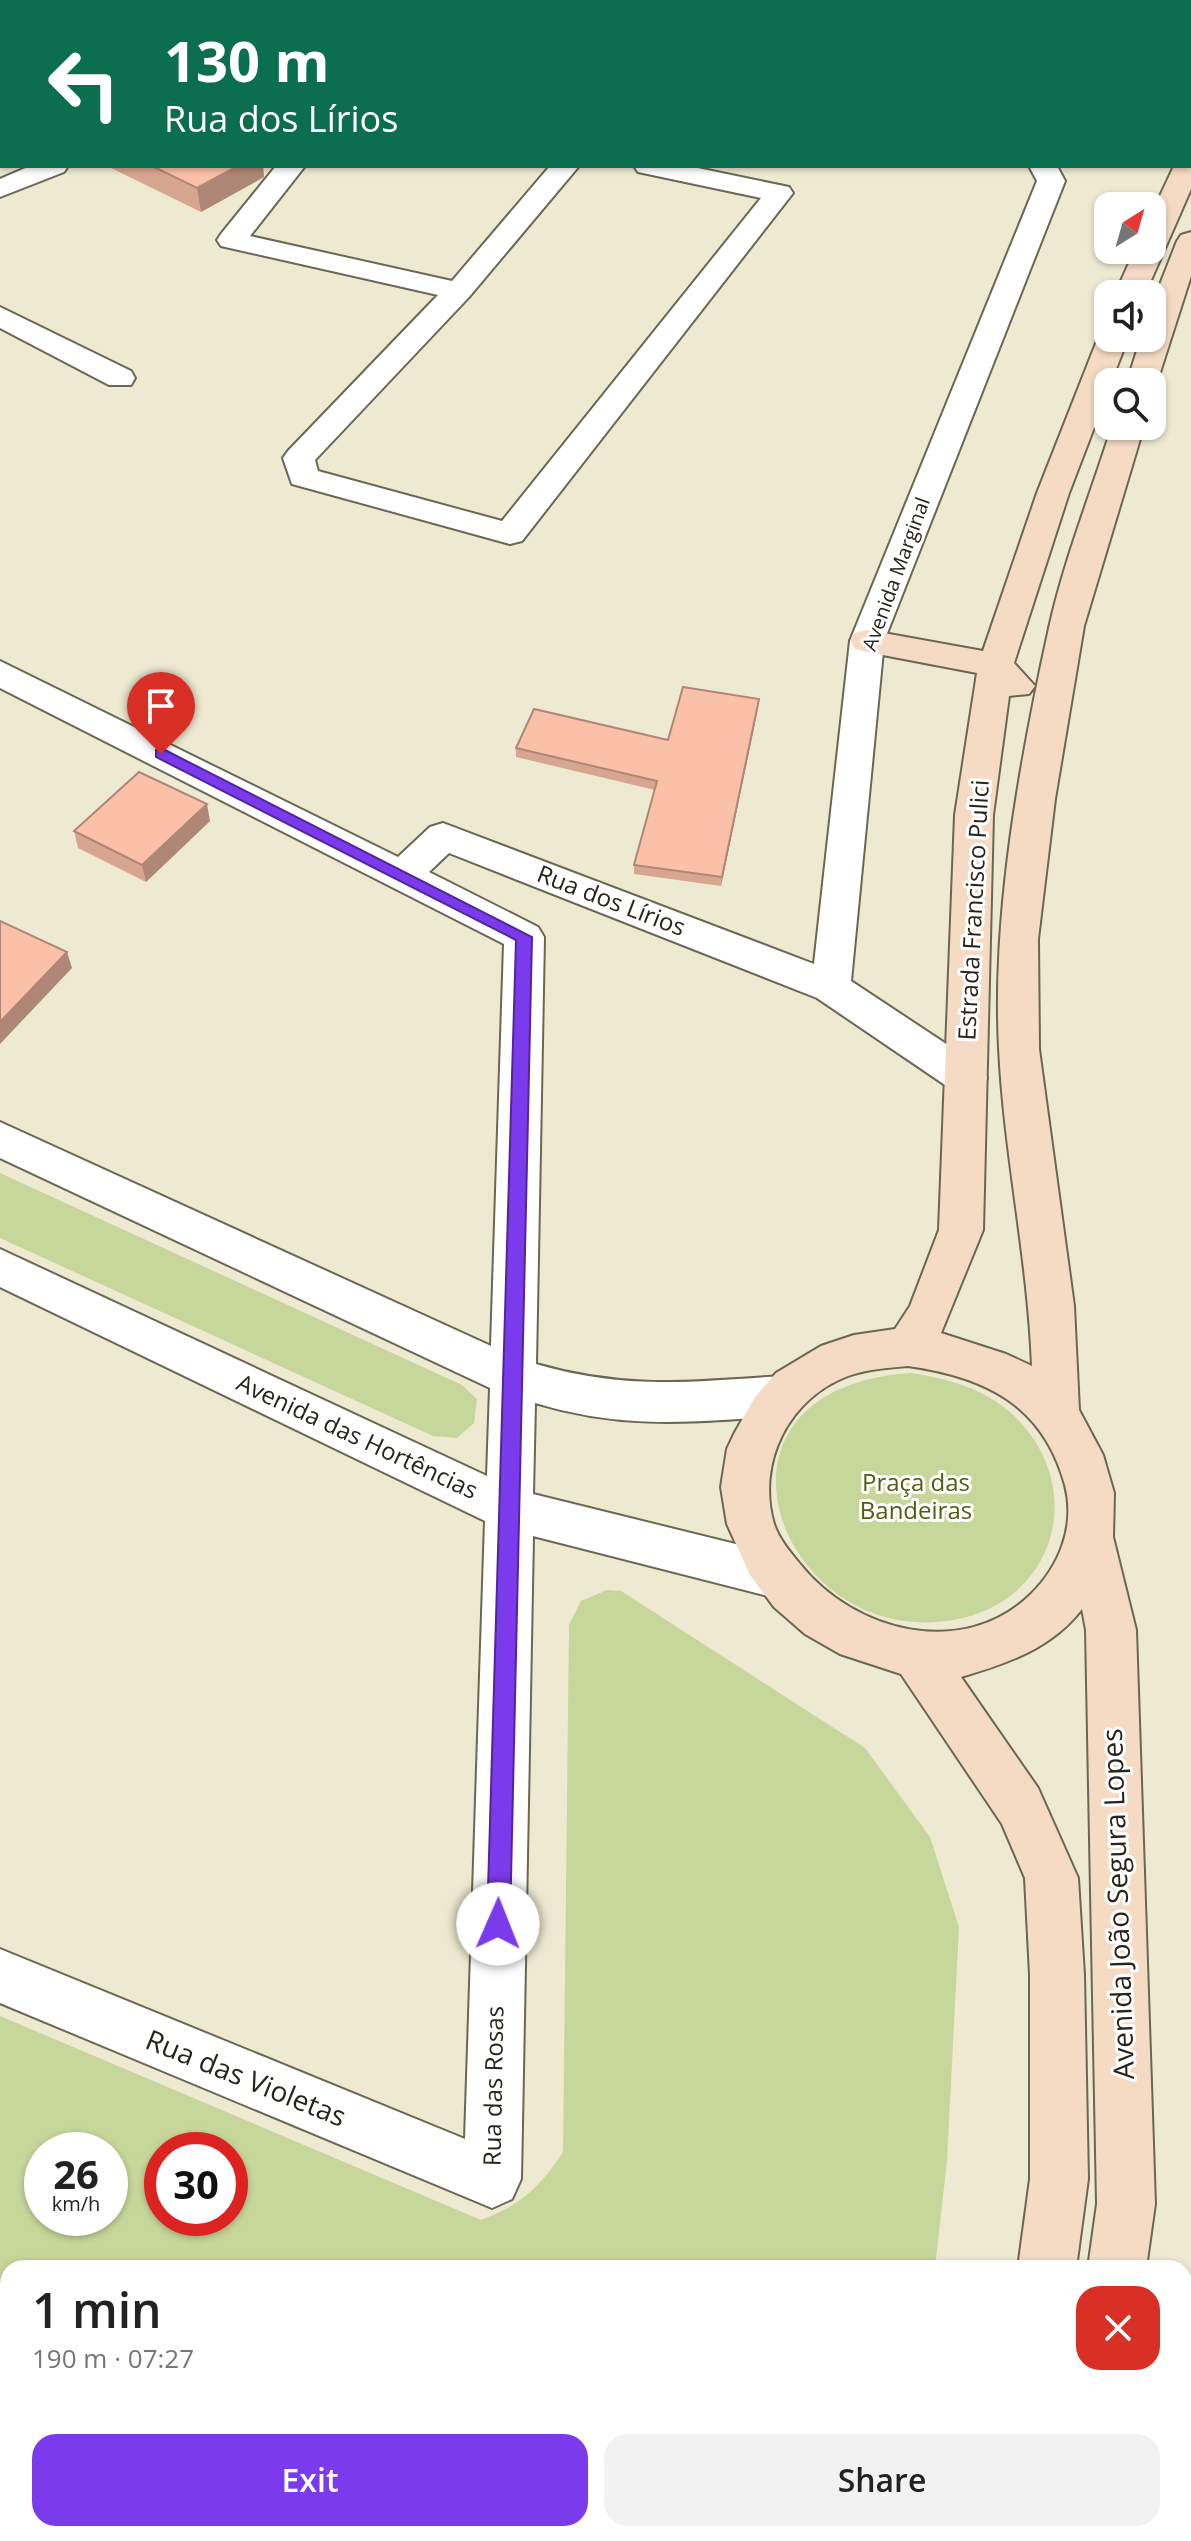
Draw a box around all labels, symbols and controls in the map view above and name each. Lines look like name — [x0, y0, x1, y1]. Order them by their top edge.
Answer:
text: 130 m — [164, 22, 330, 98]
icon: left — [32, 32, 136, 136]
text: Rua dos Lírios — [164, 94, 398, 143]
north arrow — [1094, 192, 1166, 264]
map controls — [1094, 192, 1166, 440]
button: sound — [1094, 280, 1166, 352]
button: search — [1094, 368, 1166, 440]
street label: Avenida Marginal — [855, 493, 936, 654]
pin — [127, 672, 195, 754]
icon: arrive — [139, 684, 183, 728]
street label: Estrada Francisco Pulici — [949, 779, 996, 1041]
street label: Rua dos Lírios — [533, 856, 690, 943]
street label: Avenida das Hortências — [232, 1365, 484, 1506]
park label: Praça das Bandeiras — [860, 1465, 972, 1526]
street label: Avenida João Segura Lopes — [1092, 1728, 1142, 2080]
position arrow — [456, 1882, 540, 1966]
street label: Rua das Rosas — [475, 2006, 510, 2166]
street label: Rua das Violetas — [141, 2020, 352, 2135]
speed limit sign: 30 — [144, 2132, 248, 2236]
text: 26 — [53, 2146, 99, 2201]
text: km/h — [52, 2190, 100, 2217]
text: 1 min — [32, 2277, 162, 2342]
button: close — [1076, 2286, 1160, 2370]
text: 190 m · 07:27 — [32, 2340, 194, 2376]
button: Exit — [32, 2434, 588, 2526]
button: Share — [604, 2434, 1160, 2526]

